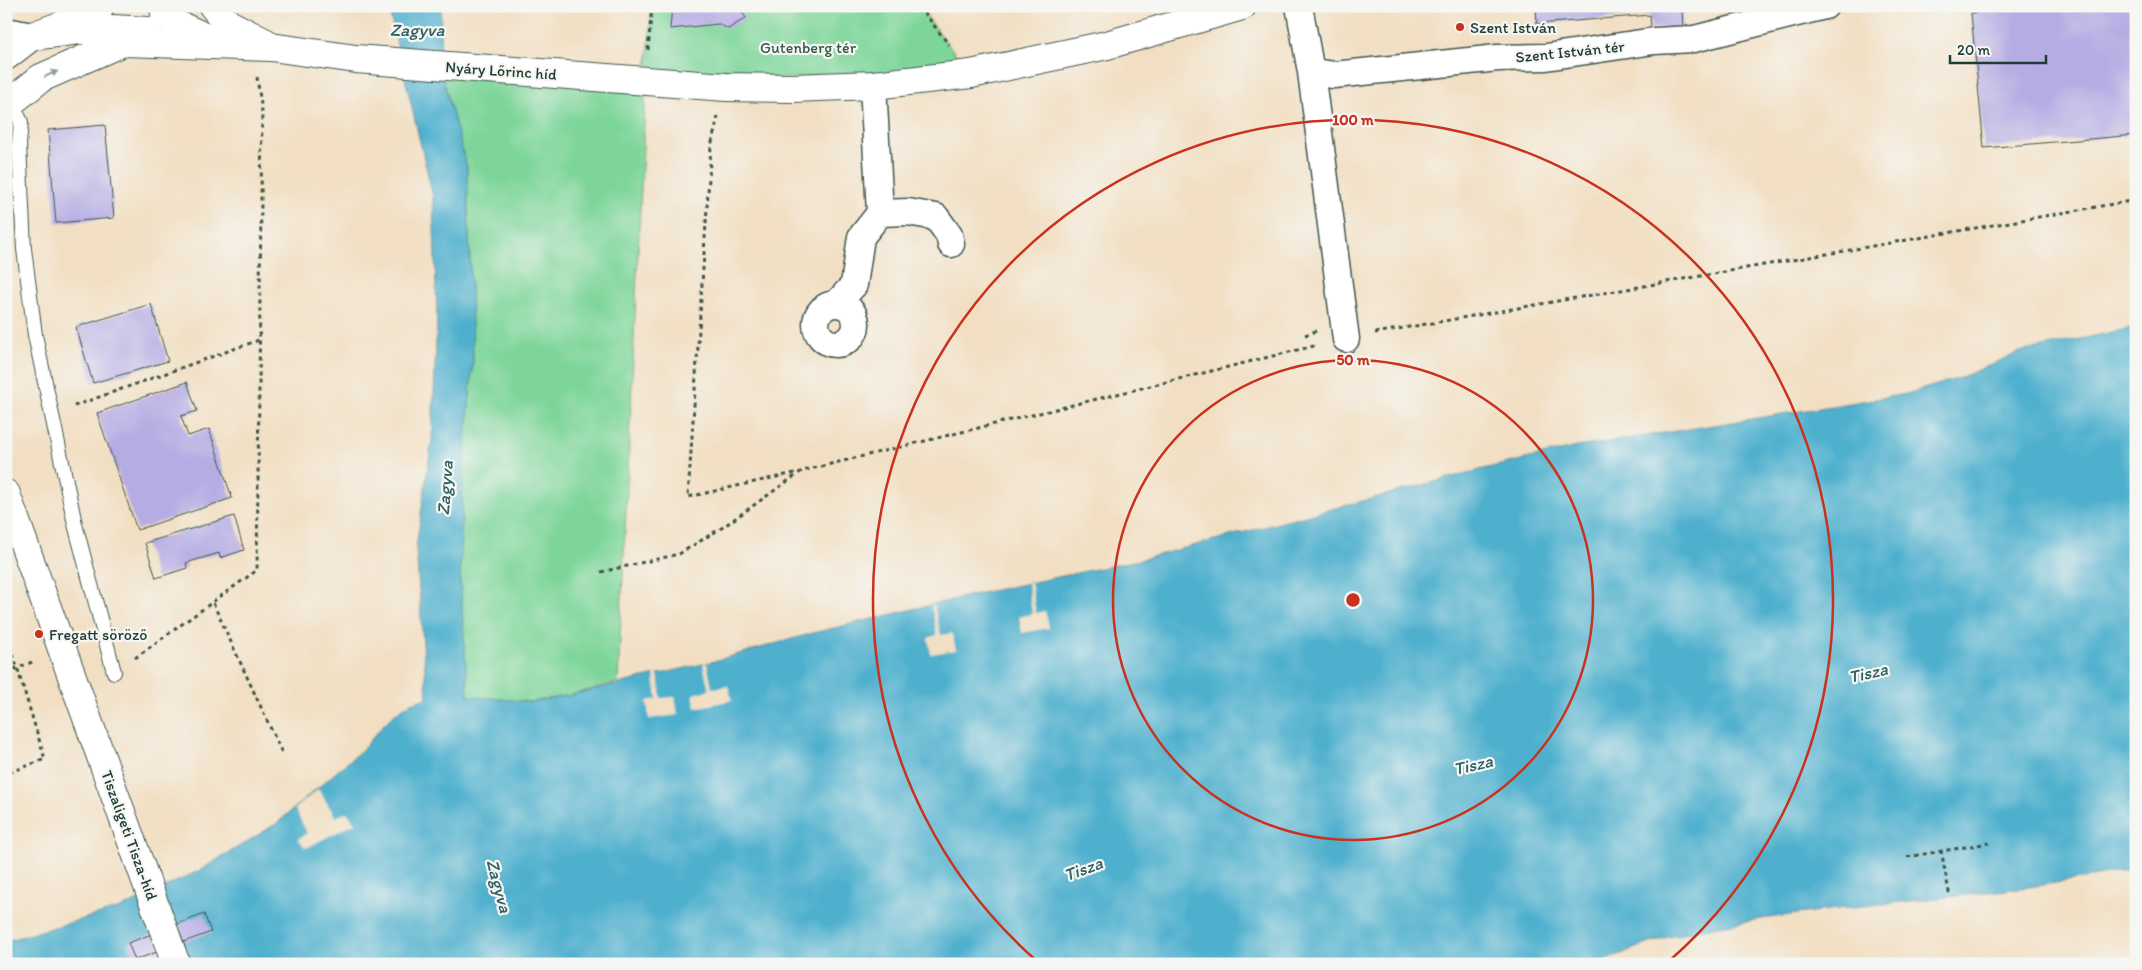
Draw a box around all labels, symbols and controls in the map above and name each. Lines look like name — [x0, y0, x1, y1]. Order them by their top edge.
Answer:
place label: Szent István — [1470, 18, 1556, 37]
water label: Zagyva — [390, 19, 445, 41]
marker: Szent István — [1454, 21, 1466, 33]
scale bar — [1950, 32, 2046, 64]
street label: Szent István tér — [1515, 36, 1626, 67]
park label: Gutenberg tér — [760, 38, 857, 57]
text: 20 m — [1957, 41, 1991, 59]
street label: Nyáry Lőrinc híd — [445, 57, 558, 84]
one-way arrow — [44, 70, 58, 78]
text: 100 m — [1332, 111, 1374, 129]
text: 50 m — [1336, 351, 1370, 369]
water label: Zagyva — [432, 459, 458, 516]
centre of rings — [1344, 591, 1362, 609]
place label: Fregatt söröző — [49, 625, 148, 644]
marker: Fregatt söröző — [33, 628, 45, 640]
water label: Tisza — [1846, 658, 1891, 688]
water label: Tisza — [1451, 750, 1496, 780]
street label: Tiszaligeti Tisza-híd — [97, 768, 162, 903]
water label: Tisza — [1061, 851, 1107, 886]
water label: Zagyva — [481, 857, 517, 916]

